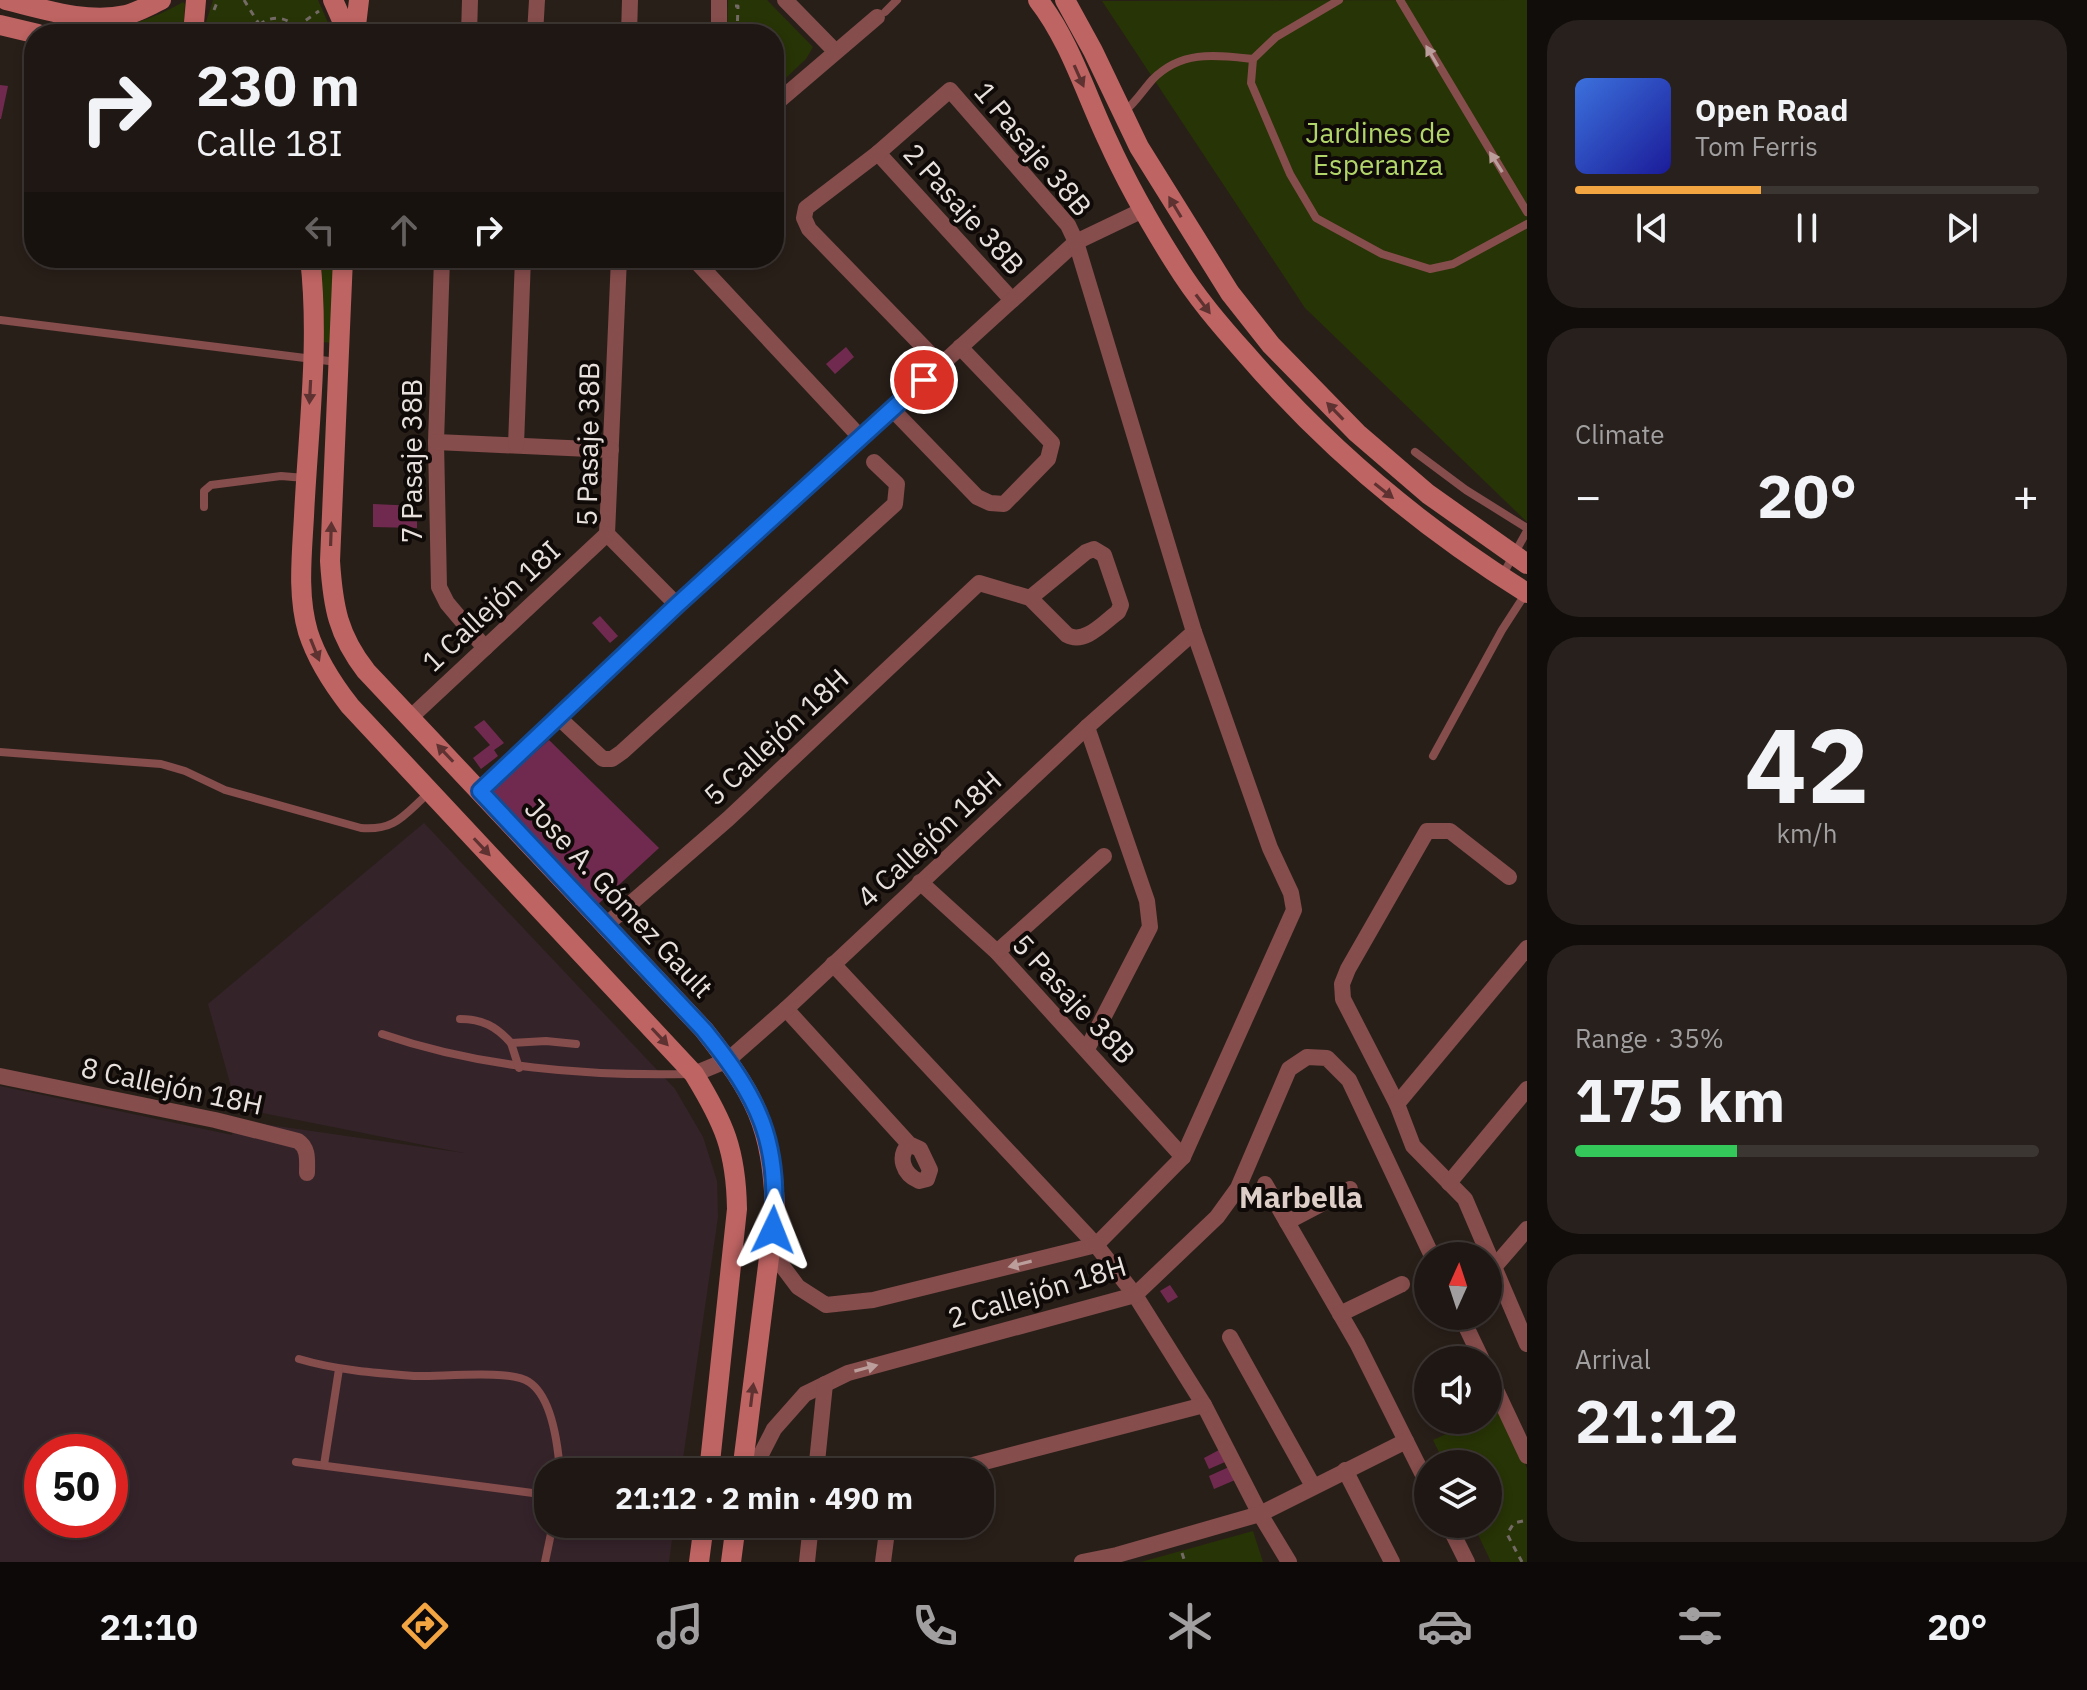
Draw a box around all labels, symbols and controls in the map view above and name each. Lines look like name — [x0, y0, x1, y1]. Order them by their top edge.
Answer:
one-way arrow — [1425, 45, 1439, 67]
text: 230 m — [196, 49, 360, 121]
icon: right — [64, 56, 168, 160]
one-way arrow — [1073, 64, 1086, 88]
street label: 1 Pasaje 38B — [966, 74, 1100, 224]
text: Open Road — [1695, 90, 1848, 129]
park label: Jardines de Esperanza — [1305, 114, 1451, 183]
text: Calle 18I — [196, 119, 343, 166]
text: Tom Ferris — [1695, 129, 1818, 163]
street label: 2 Pasaje 38B — [896, 135, 1033, 282]
one-way arrow — [1489, 152, 1504, 173]
one-way arrow — [1168, 196, 1182, 218]
icon: previous — [1630, 206, 1674, 250]
icon: pause — [1785, 206, 1829, 250]
icon: next — [1940, 206, 1984, 250]
icon: left — [298, 208, 342, 252]
icon: ahead — [382, 208, 426, 252]
icon: right — [466, 208, 510, 252]
one-way arrow — [1195, 294, 1211, 314]
pin — [890, 346, 958, 414]
icon: arrive — [902, 358, 946, 402]
street label: 5 Pasaje 38B — [568, 361, 607, 527]
street label: 7 Pasaje 38B — [393, 379, 430, 543]
one-way arrow — [303, 380, 316, 405]
one-way arrow — [1326, 402, 1345, 421]
text: Climate — [1575, 417, 1665, 451]
text: 20° — [1757, 456, 1857, 535]
text: − — [1575, 467, 1601, 524]
text: + — [2013, 467, 2039, 524]
one-way arrow — [1374, 482, 1394, 498]
one-way arrow — [325, 521, 338, 546]
street label: 1 Callejón 18I — [414, 532, 568, 679]
one-way arrow — [309, 638, 322, 662]
street label: 5 Callejón 18H — [695, 660, 856, 813]
text: 42 — [1745, 696, 1869, 832]
one-way arrow — [436, 744, 454, 763]
street label: 4 Callejón 18H — [848, 762, 1009, 915]
street label: Jose A. Gómez Gault — [517, 790, 722, 1005]
text: km/h — [1776, 816, 1838, 850]
one-way arrow — [473, 838, 491, 857]
street label: 5 Pasaje 38B — [1005, 926, 1144, 1071]
text: Range · 35% — [1575, 1021, 1724, 1055]
one-way arrow — [650, 1027, 668, 1046]
street label: 8 Callejón 18H — [78, 1048, 266, 1123]
text: 175 km — [1575, 1060, 1785, 1139]
district label: Marbella — [1239, 1177, 1363, 1216]
position arrow — [731, 1188, 815, 1272]
north arrow — [1414, 1242, 1502, 1330]
map controls — [1414, 1242, 1502, 1538]
street label: 2 Callejón 18H — [943, 1247, 1131, 1336]
one-way arrow — [1008, 1258, 1033, 1271]
text: Arrival — [1575, 1342, 1651, 1376]
button: sound — [1414, 1346, 1502, 1434]
one-way arrow — [854, 1362, 879, 1374]
text: 21:12 — [1575, 1381, 1739, 1460]
one-way arrow — [746, 1382, 759, 1407]
speed limit sign: 50 — [24, 1434, 128, 1538]
button: layers — [1414, 1450, 1502, 1538]
text: 21:12 · 2 min · 490 m — [615, 1478, 913, 1517]
icon: directions — [397, 1598, 453, 1654]
icon: music — [652, 1598, 708, 1654]
icon: phone — [907, 1598, 963, 1654]
icon: climate — [1162, 1598, 1218, 1654]
icon: car — [1417, 1598, 1473, 1654]
icon: filters — [1672, 1598, 1728, 1654]
text: 21:10 — [100, 1603, 198, 1650]
text: 20° — [1927, 1603, 1987, 1650]

